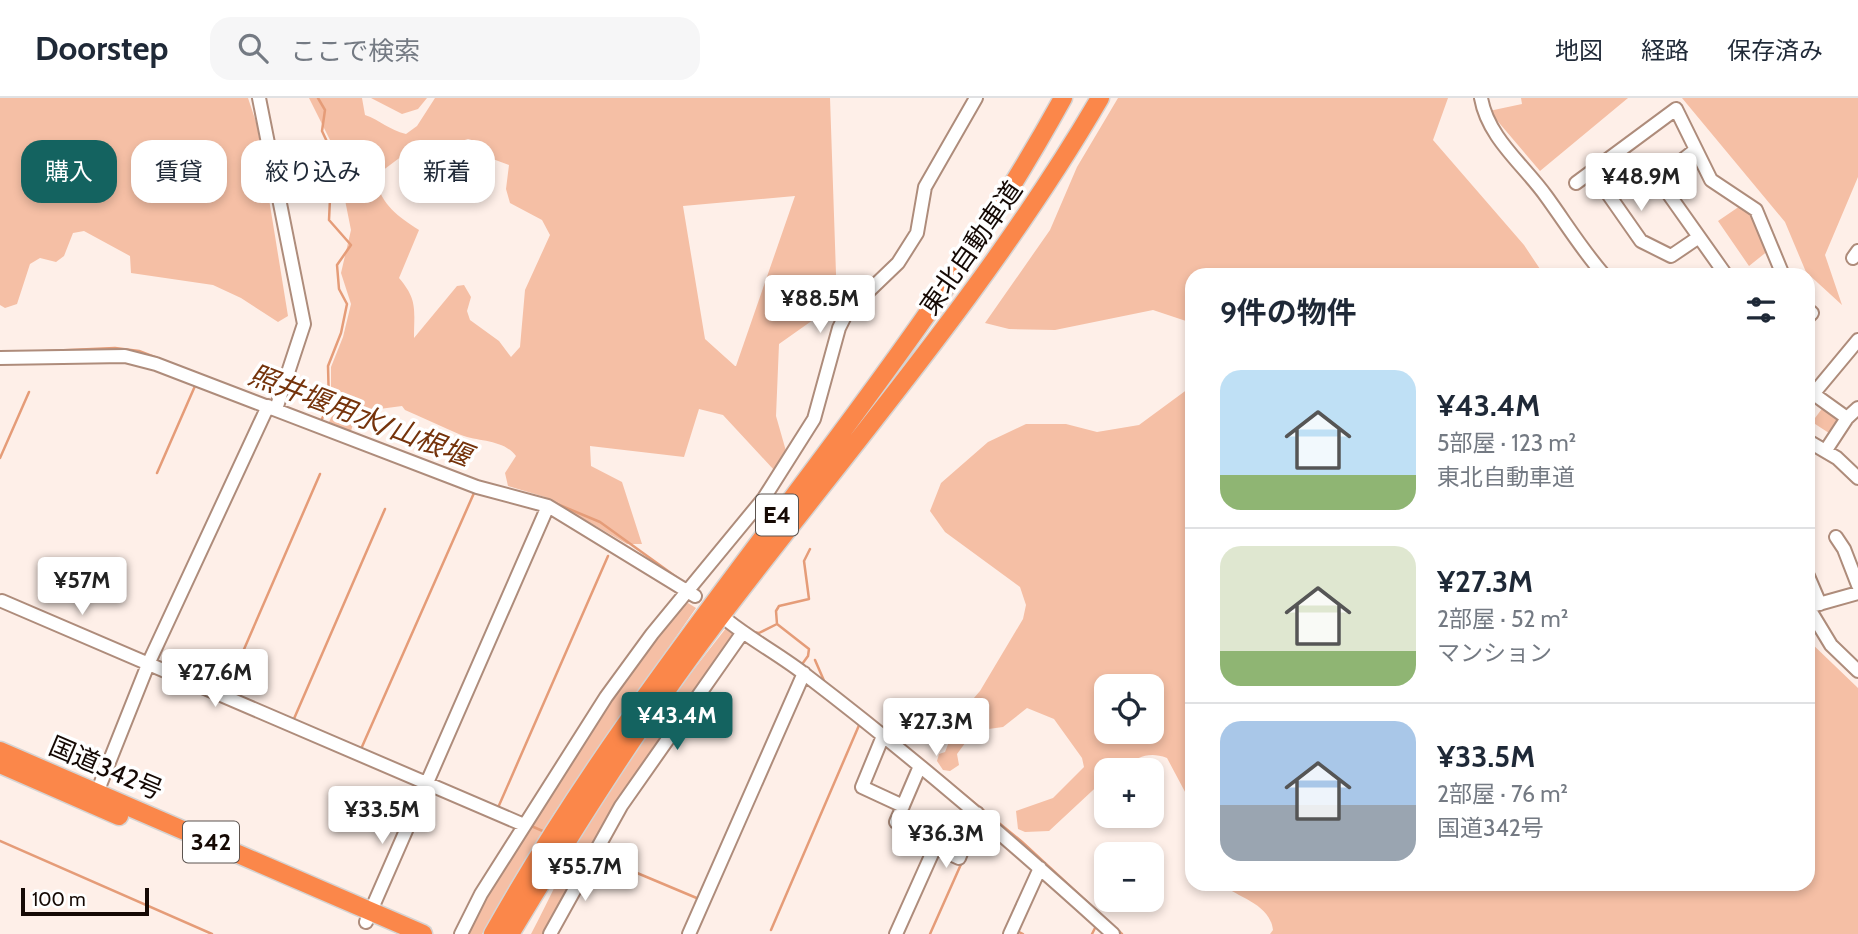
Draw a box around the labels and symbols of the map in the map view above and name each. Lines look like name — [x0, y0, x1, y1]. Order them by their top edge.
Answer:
pin: ¥48.9M — [1584, 153, 1698, 213]
street label: 東北自動車道 — [913, 175, 1029, 321]
pin: ¥88.5M — [763, 275, 877, 335]
water label: 照井堰用水/山根堰 — [244, 357, 480, 475]
road number: E4 — [756, 494, 798, 536]
pin: ¥57M — [41, 558, 123, 617]
pin: ¥27.6M — [158, 650, 272, 709]
pin: ¥43.4M — [620, 692, 734, 752]
pin: ¥27.3M — [879, 698, 993, 758]
street label: 国道342号 — [44, 730, 168, 806]
pin: ¥33.5M — [325, 786, 439, 846]
pin: ¥36.3M — [889, 810, 1003, 870]
road number: 342 — [183, 822, 239, 862]
pin: ¥55.7M — [528, 844, 642, 903]
scale bar — [21, 885, 149, 917]

